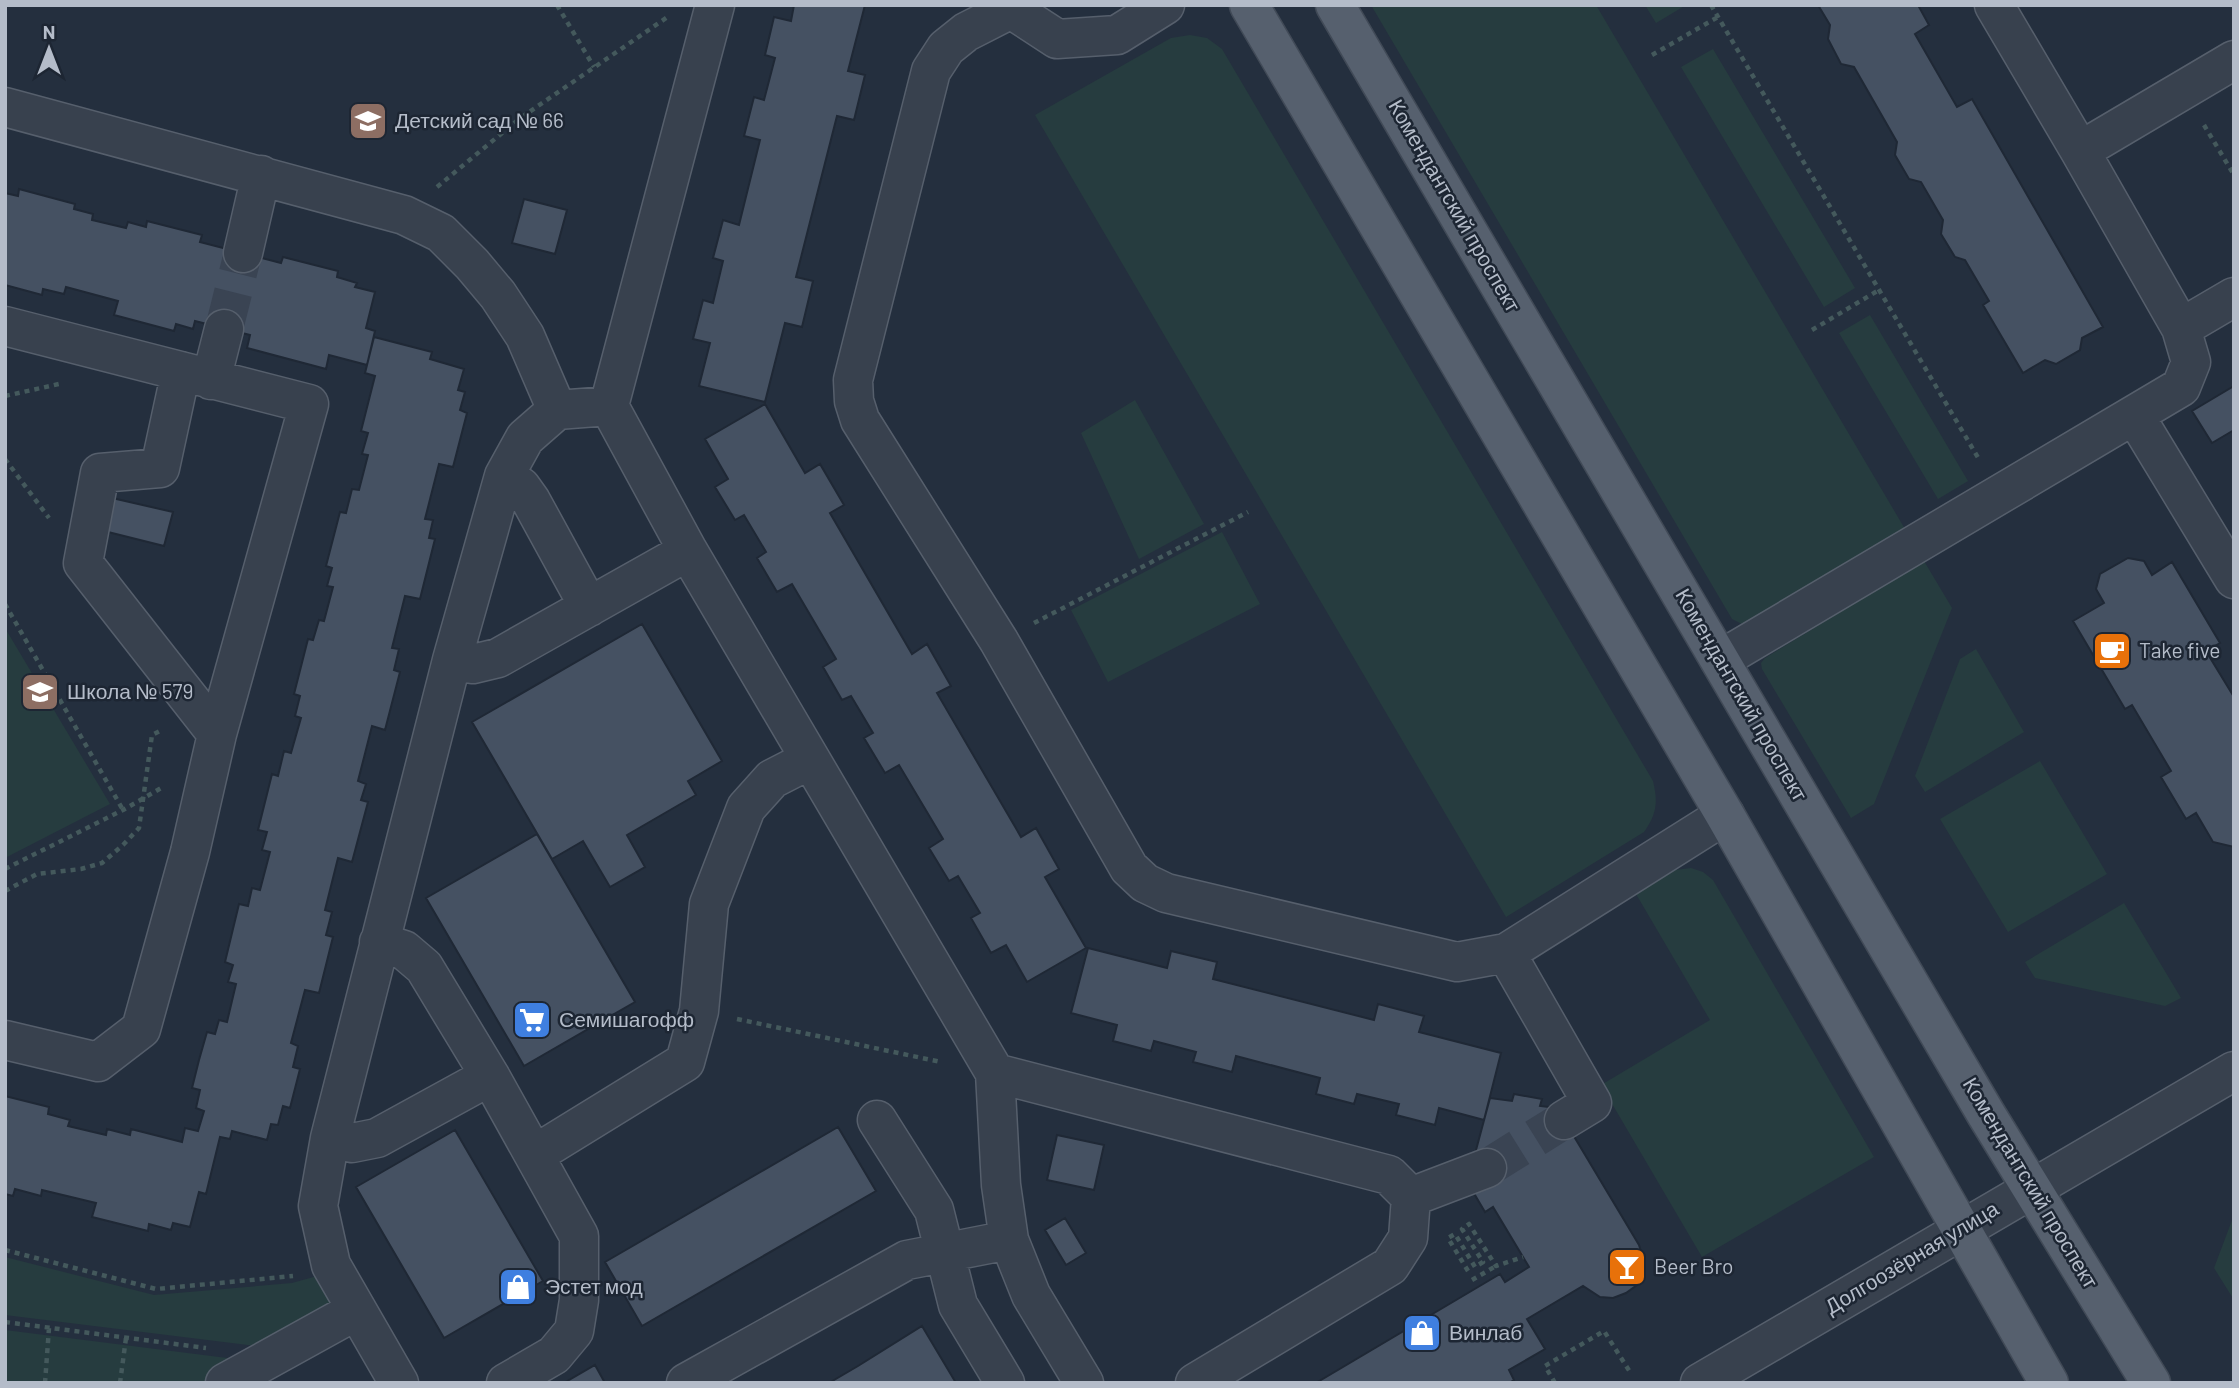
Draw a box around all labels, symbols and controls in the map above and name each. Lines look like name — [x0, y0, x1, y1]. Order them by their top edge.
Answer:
north arrow — [14, 14, 84, 84]
text: N — [43, 20, 55, 43]
street label: Комендантский проспект — [1384, 95, 1527, 316]
school or university icon: Детский сад № 66 — [347, 100, 389, 142]
place label: Детский сад № 66 — [395, 107, 564, 132]
street label: Комендантский проспект — [1671, 584, 1814, 805]
cafe icon: Take five — [2091, 630, 2133, 672]
place label: Take five — [2139, 637, 2221, 662]
school or university icon: Школа № 579 — [19, 671, 61, 713]
place label: Школа № 579 — [67, 678, 193, 703]
supermarket icon: Семишагофф — [511, 999, 553, 1041]
place label: Семишагофф — [559, 1006, 694, 1031]
street label: Комендантский проспект — [1958, 1072, 2104, 1292]
street label: Долгоозёрная улица — [1820, 1195, 2003, 1318]
bar icon: Beer Bro — [1606, 1246, 1648, 1288]
place label: Beer Bro — [1654, 1253, 1734, 1278]
shop icon: Эстет мод — [497, 1266, 539, 1308]
place label: Эстет мод — [545, 1273, 643, 1298]
shop icon: Винлаб — [1401, 1312, 1443, 1354]
place label: Винлаб — [1449, 1319, 1522, 1344]

